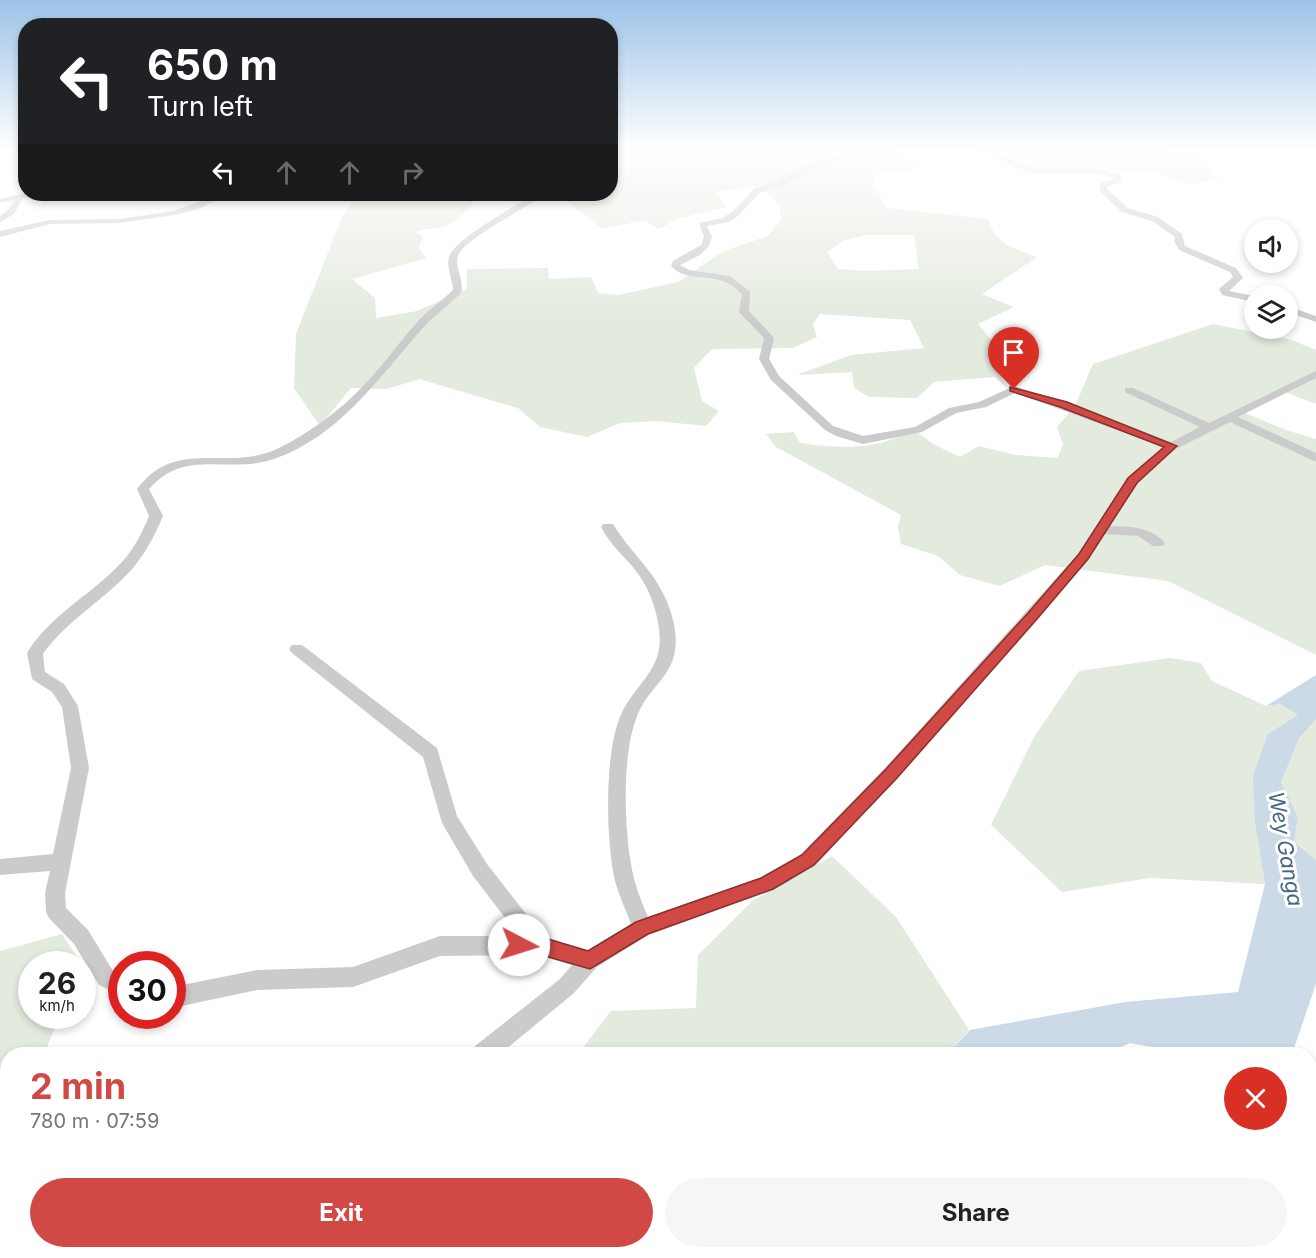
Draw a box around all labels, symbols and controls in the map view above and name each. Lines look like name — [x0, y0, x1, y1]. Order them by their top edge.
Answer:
text: 650 m — [147, 39, 278, 90]
icon: left — [48, 42, 126, 120]
text: Turn left — [147, 90, 253, 123]
icon: left — [207, 156, 240, 189]
icon: ahead — [270, 156, 303, 189]
icon: ahead — [333, 156, 366, 189]
icon: right — [396, 156, 429, 189]
map controls — [1244, 219, 1298, 339]
button: sound — [1244, 219, 1298, 273]
button: layers — [1244, 285, 1298, 339]
pin — [988, 327, 1039, 389]
icon: arrive — [997, 336, 1030, 369]
water label: Wey Ganga — [1264, 790, 1308, 908]
position arrow — [487, 913, 551, 977]
speed limit sign: 30 — [108, 951, 186, 1029]
text: 26 — [38, 965, 76, 1001]
text: km/h — [39, 996, 75, 1015]
text: 2 min — [30, 1064, 126, 1108]
button: close — [1224, 1067, 1287, 1130]
text: 780 m · 07:59 — [30, 1109, 159, 1133]
button: Exit — [30, 1178, 653, 1247]
button: Share — [665, 1178, 1287, 1247]

